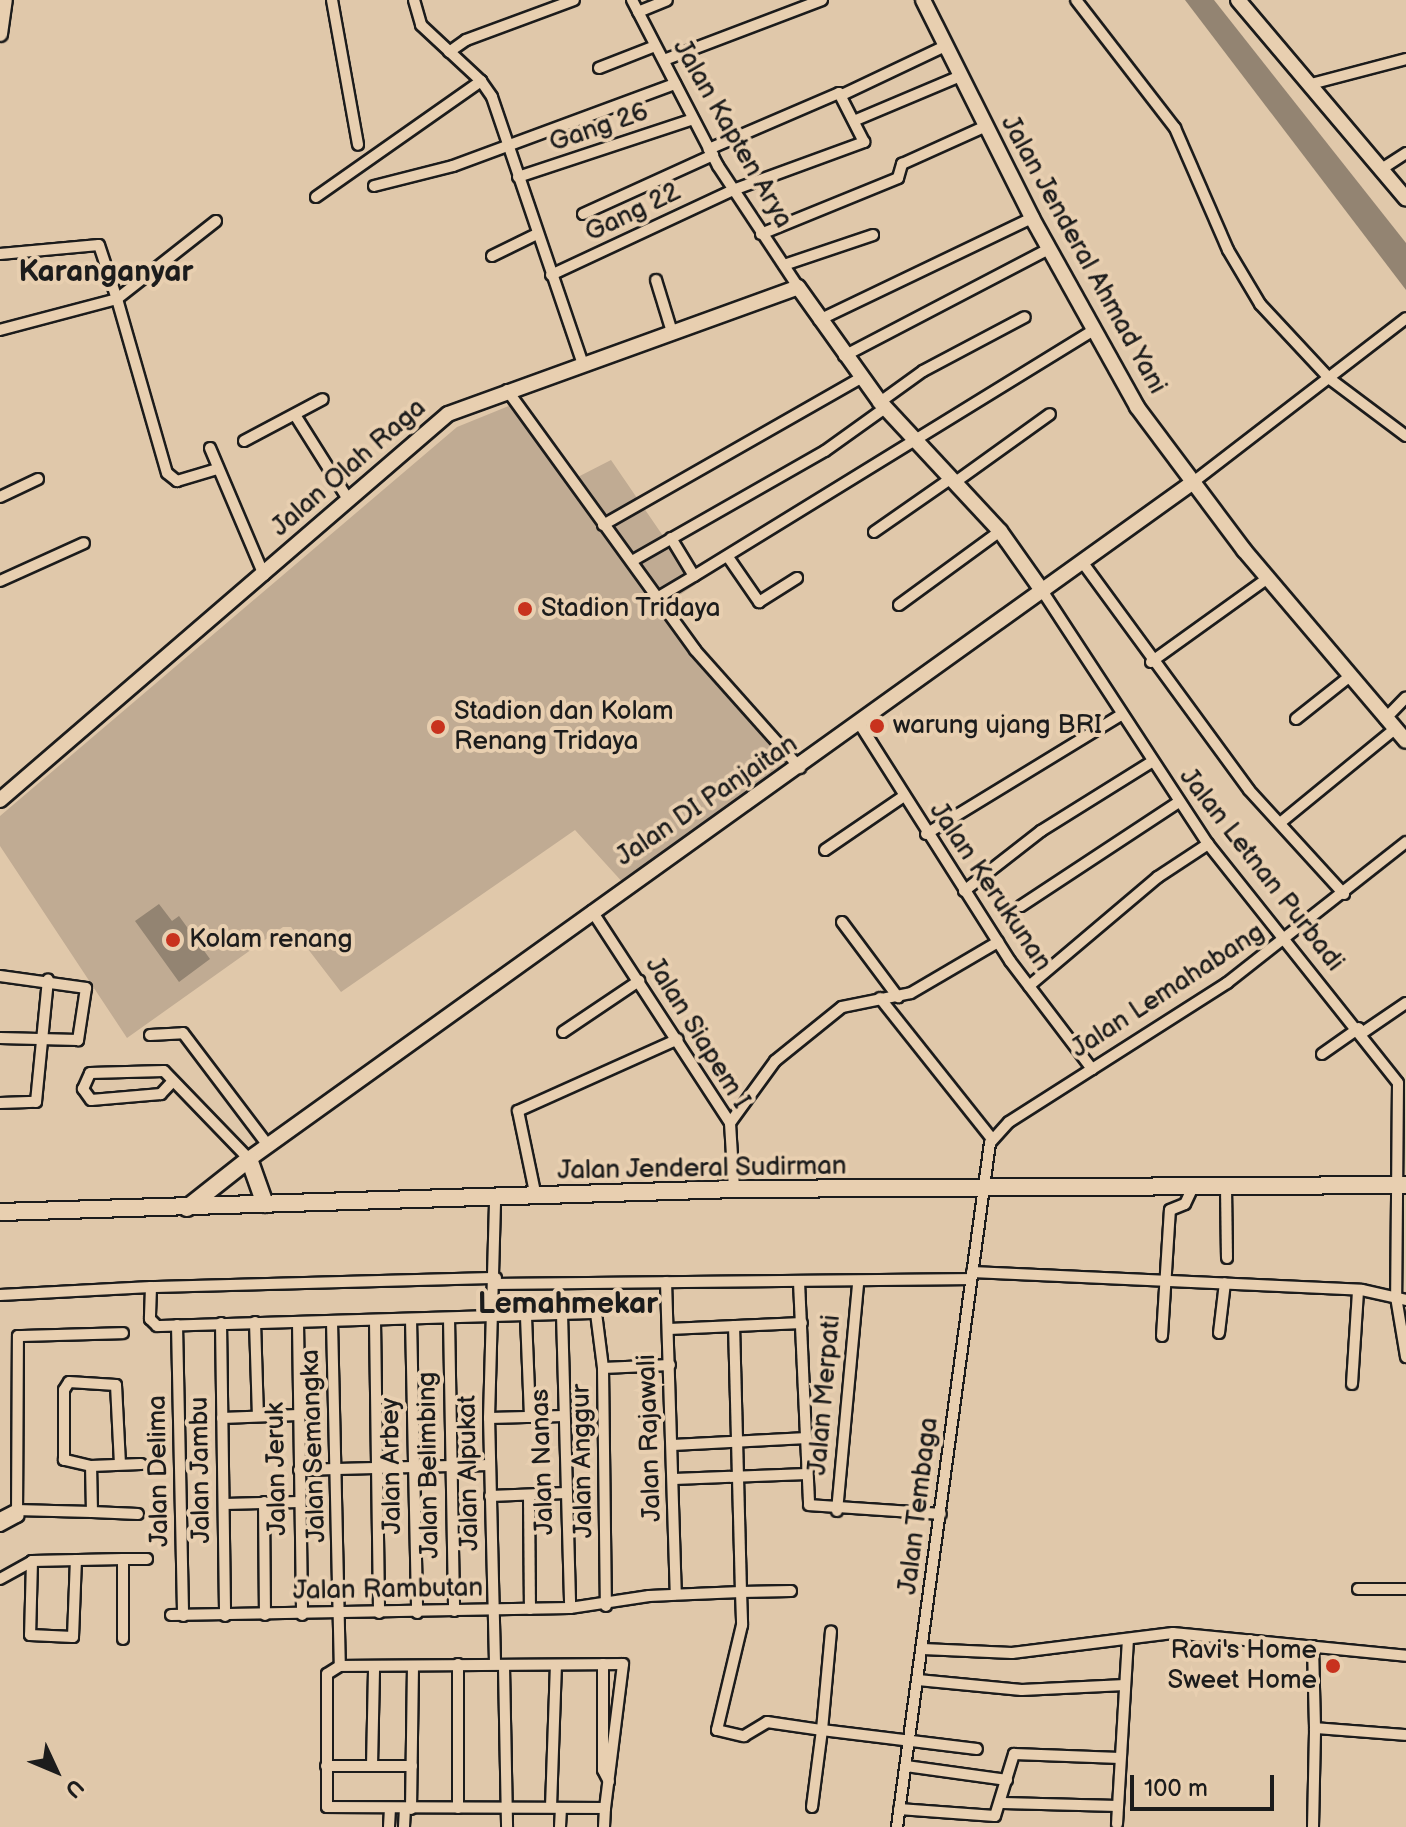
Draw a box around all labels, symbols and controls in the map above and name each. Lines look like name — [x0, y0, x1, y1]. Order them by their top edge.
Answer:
street label: Jalan Kapten Arya — [665, 34, 799, 234]
street label: Gang 26 — [546, 97, 652, 159]
street label: Jalan Jenderal Ahmad Yani — [993, 109, 1173, 401]
street label: Gang 22 — [581, 177, 685, 249]
district label: Karanganyar — [18, 254, 194, 290]
street label: Jalan Olah Raga — [265, 392, 433, 544]
place label: Stadion Tridaya — [541, 593, 721, 625]
marker: Stadion Tridaya — [516, 600, 534, 618]
place label: Stadion dan Kolam Renang Tridaya — [454, 696, 673, 758]
place label: warung ujang BRI — [893, 710, 1102, 742]
marker: warung ujang BRI — [868, 717, 886, 735]
marker: Stadion dan Kolam Renang Tridaya — [429, 718, 447, 736]
street label: Jalan DI Panjaitan — [610, 729, 804, 873]
street label: Jalan Letnan Purbadi — [1172, 762, 1350, 978]
street label: Jalan Kerukunan — [922, 797, 1058, 977]
street label: Jalan Lemahabang — [1066, 917, 1270, 1065]
place label: Kolam renang — [189, 924, 352, 956]
marker: Kolam renang — [164, 931, 182, 949]
street label: Jalan Siapem I — [638, 951, 756, 1115]
street label: Jalan Jenderal Sudirman — [556, 1151, 848, 1187]
district label: Lemahmekar — [478, 1286, 658, 1322]
street label: Jalan Merpati — [802, 1314, 848, 1476]
street label: Jalan Semangka — [295, 1349, 333, 1543]
street label: Jalan Rajawali — [631, 1354, 669, 1522]
street label: Jalan Belimbing — [412, 1371, 446, 1559]
street label: Jalan Anggur — [566, 1384, 600, 1538]
street label: Jalan Nanas — [525, 1388, 561, 1536]
street label: Jalan Delima — [142, 1395, 176, 1547]
street label: Jalan Alpukat — [452, 1395, 486, 1551]
street label: Jalan Jambu — [184, 1396, 218, 1544]
street label: Jalan Arbey — [375, 1397, 409, 1535]
street label: Jalan Jeruk — [260, 1401, 294, 1537]
street label: Jalan Tembaga — [893, 1415, 945, 1597]
street label: Jalan Rambutan — [293, 1573, 483, 1607]
place label: Ravi's Home Sweet Home — [1167, 1635, 1317, 1696]
marker: Ravi's Home Sweet Home — [1324, 1657, 1342, 1675]
north arrow — [16, 1731, 96, 1811]
scale bar — [1134, 1759, 1278, 1809]
text: U — [58, 1773, 89, 1803]
text: 100 m — [1144, 1774, 1208, 1803]

